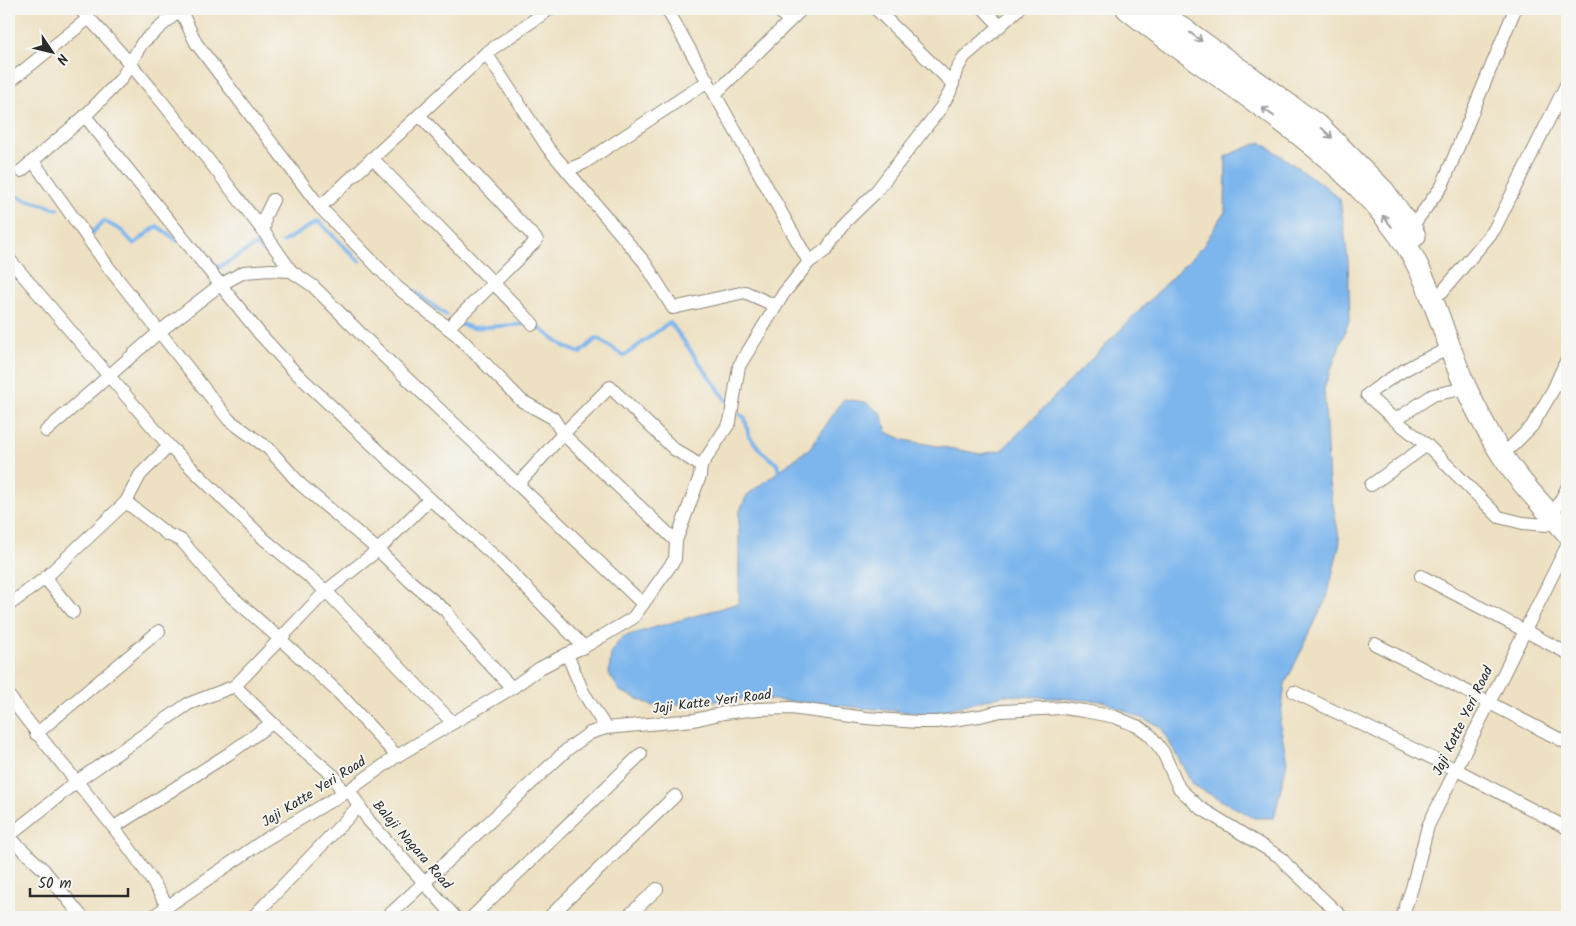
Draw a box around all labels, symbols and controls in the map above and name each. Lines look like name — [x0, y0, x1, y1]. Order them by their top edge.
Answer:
north arrow — [28, 28, 78, 78]
one-way arrow — [1189, 32, 1202, 43]
text: N — [50, 49, 73, 69]
one-way arrow — [1261, 107, 1275, 117]
one-way arrow — [1321, 127, 1333, 139]
one-way arrow — [1382, 214, 1393, 227]
street label: Jaji Katte Yeri Road — [1427, 662, 1499, 779]
street label: Jaji Katte Yeri Road — [651, 684, 774, 720]
street label: Jaji Katte Yeri Road — [258, 751, 371, 833]
street label: Balaji Nagara Road — [367, 795, 458, 895]
scale bar — [30, 866, 128, 898]
text: 50 m — [38, 872, 72, 896]

